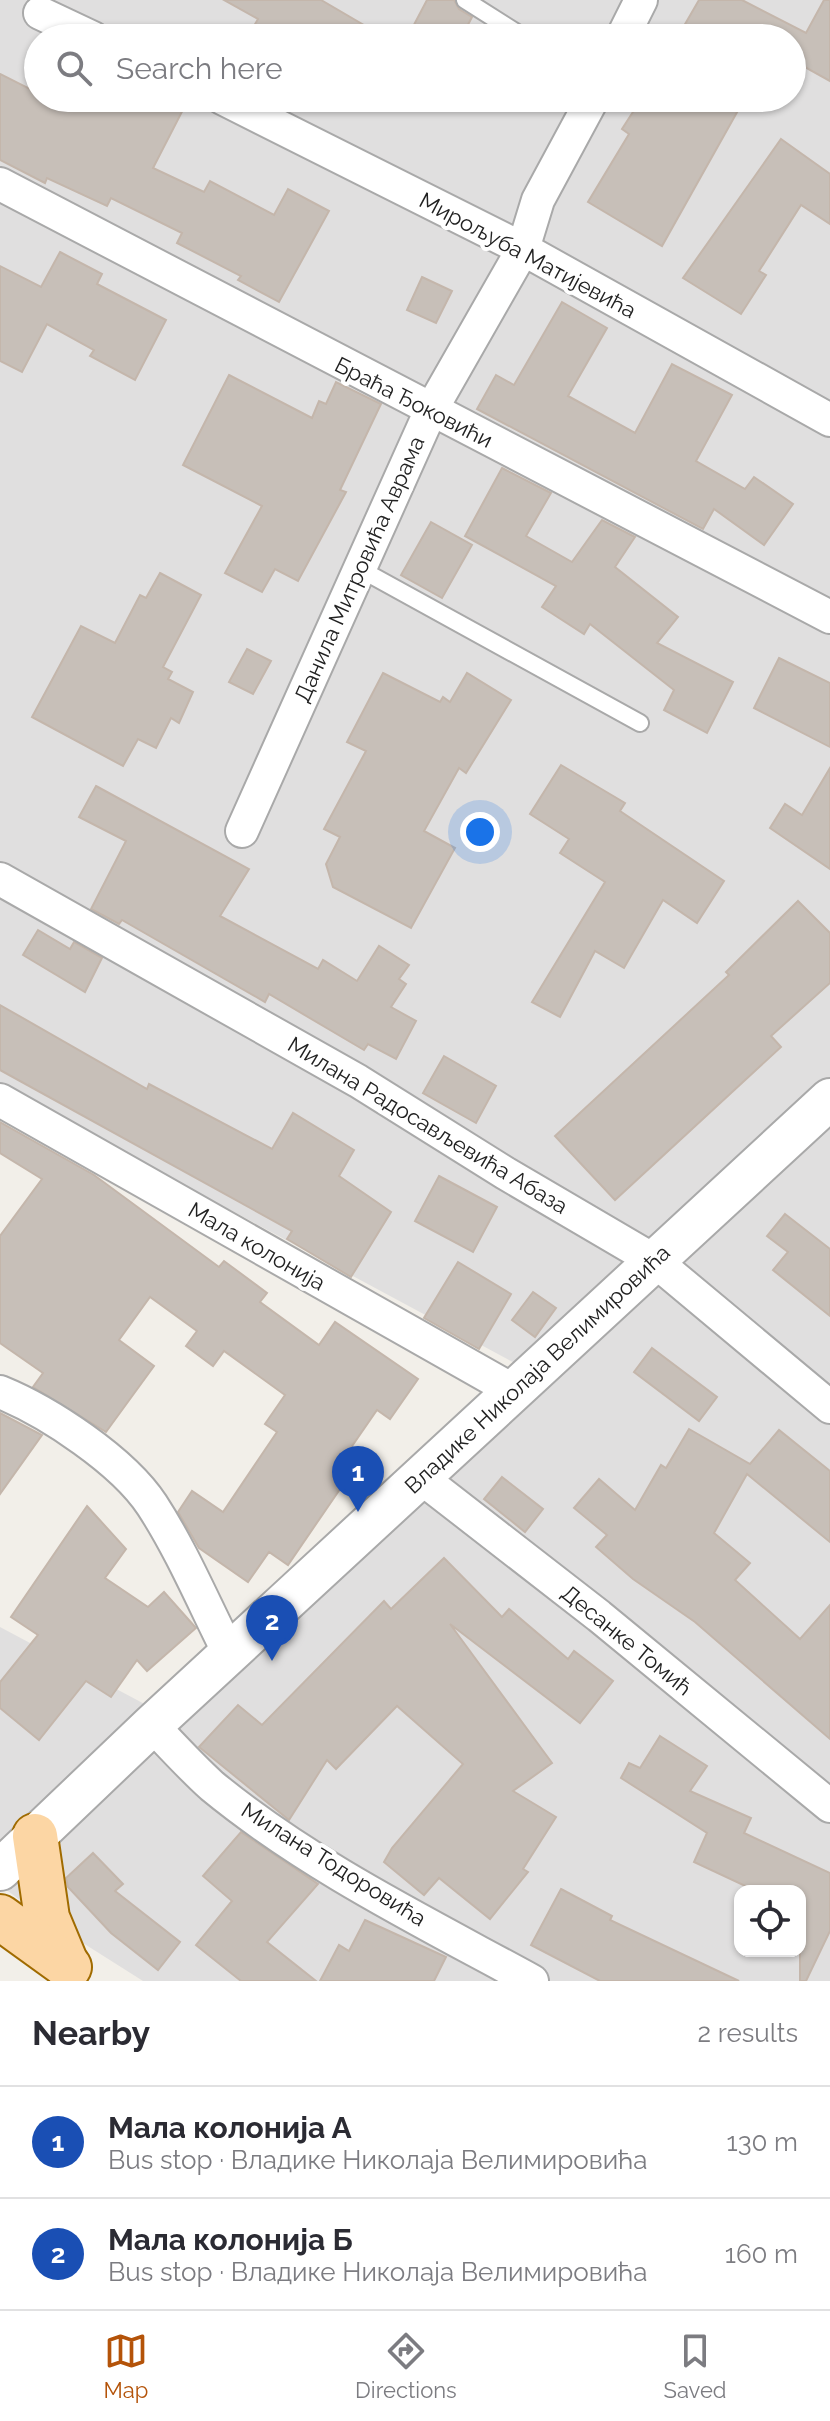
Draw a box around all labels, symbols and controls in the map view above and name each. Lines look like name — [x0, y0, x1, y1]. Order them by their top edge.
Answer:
search box — [24, 24, 806, 112]
icon: search — [52, 46, 96, 90]
text: Search here — [116, 51, 283, 86]
street label: Мирољуба Матијевића — [415, 187, 641, 323]
street label: Браћа Ђоковићи — [331, 351, 497, 453]
street label: Данила Митровића Аврама — [289, 432, 429, 706]
your location — [460, 812, 500, 852]
street label: Милана Радосављевића Абаза — [283, 1031, 573, 1219]
street label: Мала колонија — [184, 1196, 330, 1296]
street label: Владике Николаја Велимировића — [399, 1239, 675, 1499]
pin: 1 — [332, 1446, 384, 1512]
street label: Десанке Томић — [556, 1579, 698, 1701]
pin: 2 — [246, 1595, 298, 1661]
street label: Милана Тодоровића — [237, 1797, 431, 1931]
map controls — [734, 1885, 806, 1957]
button: locate — [734, 1885, 806, 1957]
text: Nearby — [32, 2013, 150, 2053]
text: 2 results — [698, 2018, 798, 2048]
text: Мала колонија А — [108, 2110, 352, 2145]
text: 1 — [52, 2127, 64, 2157]
text: 130 m — [727, 2127, 798, 2157]
text: Bus stop · Владике Николаја Велимировића — [108, 2145, 647, 2175]
text: Мала колонија Б — [108, 2222, 353, 2257]
text: 2 — [51, 2239, 65, 2269]
text: 160 m — [725, 2239, 798, 2269]
text: Bus stop · Владике Николаја Велимировића — [108, 2257, 647, 2287]
tab: Map — [103, 2329, 148, 2403]
tab: Directions — [355, 2329, 457, 2403]
tab: Saved — [664, 2329, 727, 2403]

